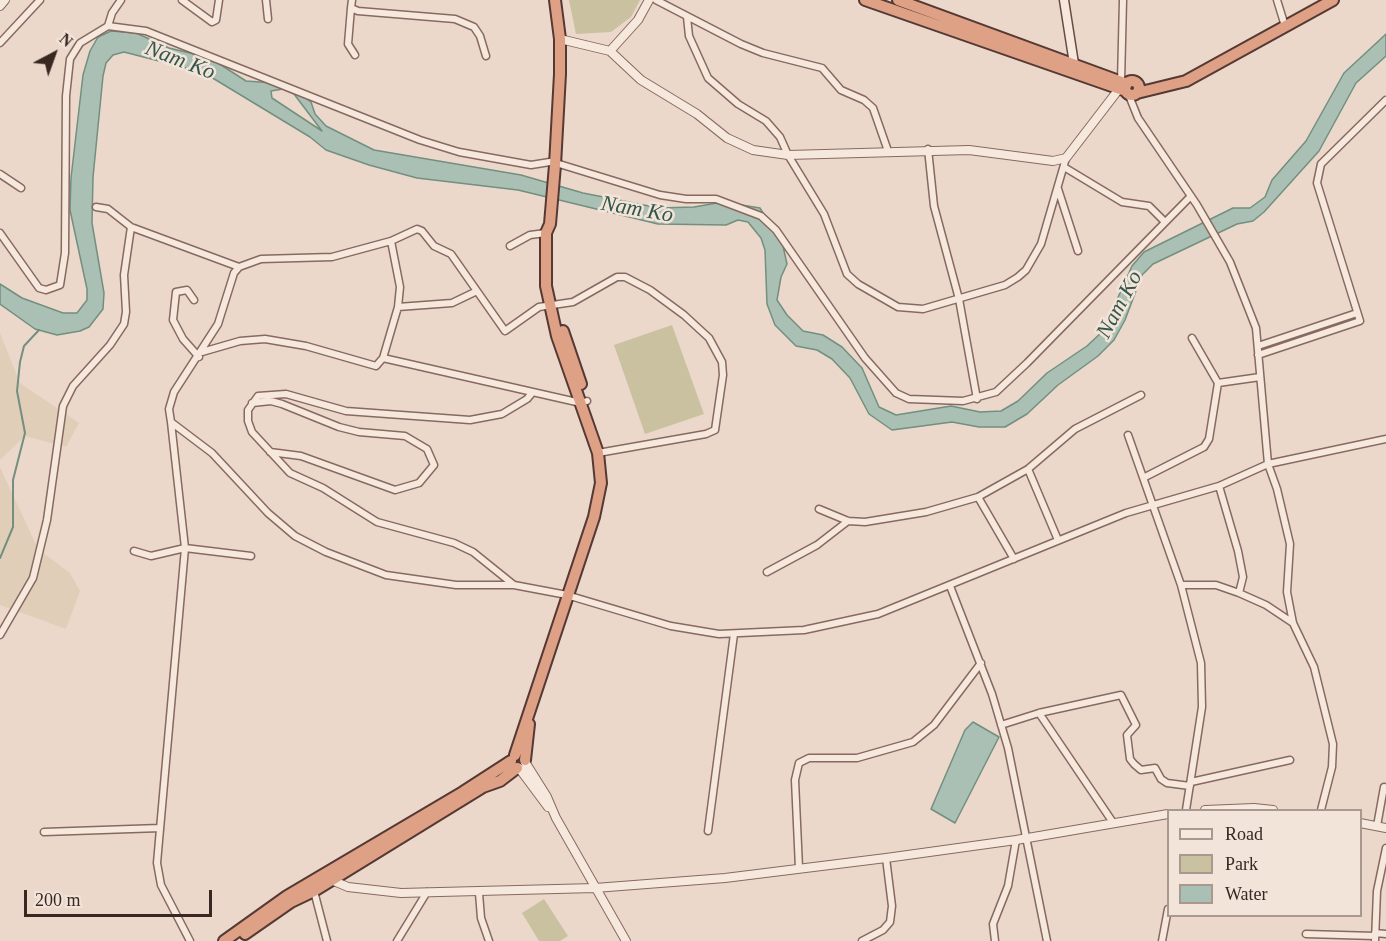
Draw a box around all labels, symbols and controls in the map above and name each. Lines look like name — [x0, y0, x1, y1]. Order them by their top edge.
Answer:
north arrow — [24, 24, 84, 84]
text: N — [56, 30, 76, 50]
water label: Nam Ko — [141, 36, 219, 86]
water label: Nam Ko — [599, 191, 675, 229]
water label: Nam Ko — [1091, 267, 1149, 343]
legend — [1167, 809, 1362, 917]
text: Road — [1225, 824, 1263, 844]
text: Park — [1225, 854, 1258, 874]
scale bar — [27, 878, 214, 916]
text: Water — [1225, 884, 1268, 904]
text: 200 m — [35, 890, 81, 910]

